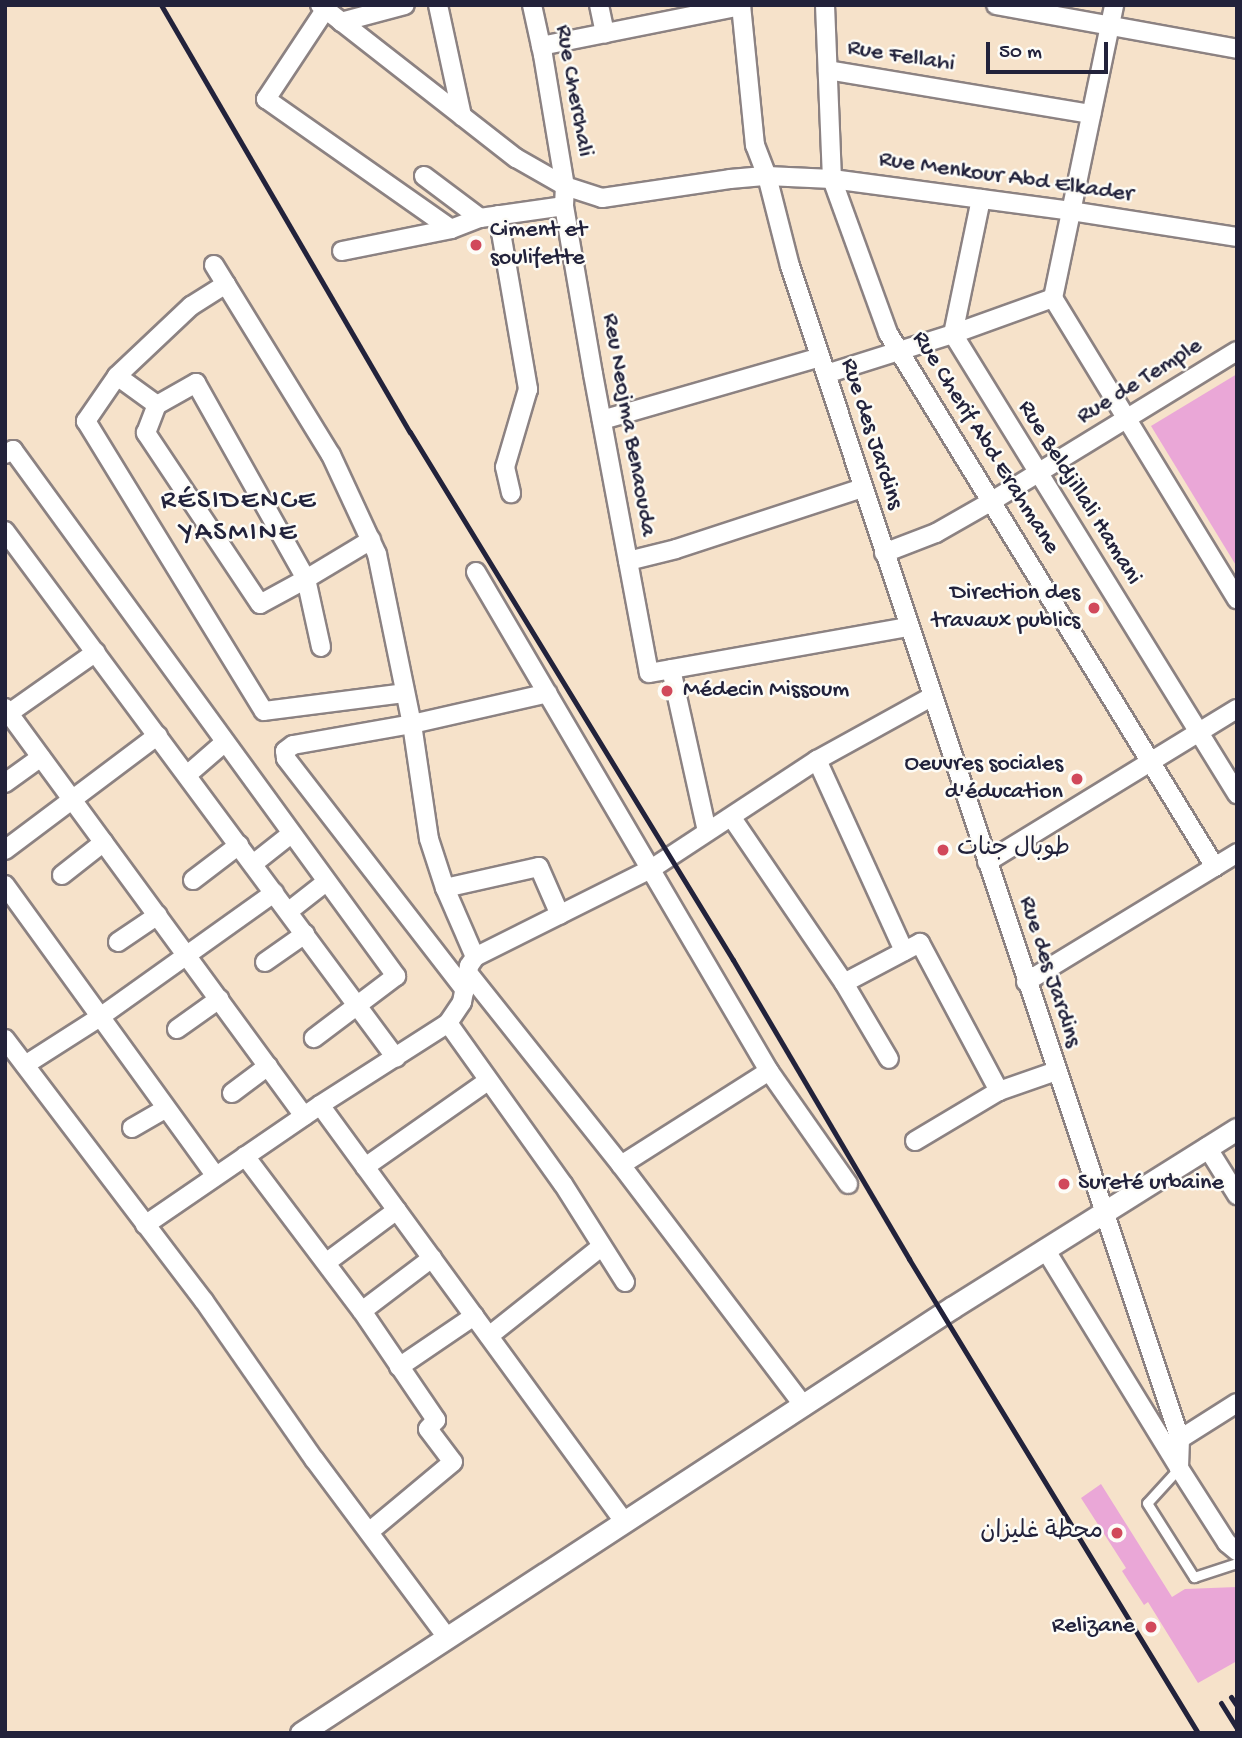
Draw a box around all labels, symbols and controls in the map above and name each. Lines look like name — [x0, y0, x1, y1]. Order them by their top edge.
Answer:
street label: Rue Cherchali — [547, 23, 599, 159]
scale bar — [990, 28, 1112, 72]
street label: Rue Fellahi — [845, 34, 957, 80]
text: 50 m — [999, 41, 1042, 66]
street label: Rue Menkour Abd Elkader — [877, 146, 1135, 210]
place label: Ciment et soulifette — [490, 217, 587, 273]
marker: Ciment et soulifette — [468, 237, 484, 253]
street label: Reu Neojma Benaouda — [594, 311, 662, 539]
street label: Rue Cherif Abd Erahmane — [905, 326, 1065, 560]
street label: Rue de Temple — [1072, 332, 1208, 432]
street label: Rue des Jardins — [833, 355, 909, 513]
street label: Rue Beldjillali Hamani — [1011, 395, 1147, 591]
district label: RÉSIDENCE YASMINE — [162, 485, 316, 551]
place label: Direction des travaux publics — [932, 580, 1080, 636]
marker: Direction des travaux publics — [1086, 600, 1102, 616]
place label: Médecin Missoum — [683, 677, 849, 705]
marker: Médecin Missoum — [657, 681, 677, 701]
place label: Oeuvres sociales d'éducation — [904, 751, 1063, 807]
marker: Oeuvres sociales d'éducation — [1069, 771, 1085, 787]
place label: طوبال جنات — [957, 836, 1070, 864]
marker: طوبال جنات — [935, 842, 951, 858]
street label: Rue des Jardins — [1011, 893, 1087, 1051]
place label: Sureté urbaine — [1078, 1170, 1224, 1198]
marker: Sureté urbaine — [1056, 1176, 1072, 1192]
place label: محطة غليزان — [980, 1519, 1103, 1547]
marker: محطة غليزان — [1109, 1525, 1125, 1541]
place label: Relizane — [1052, 1613, 1135, 1641]
marker: Relizane — [1141, 1617, 1161, 1637]

